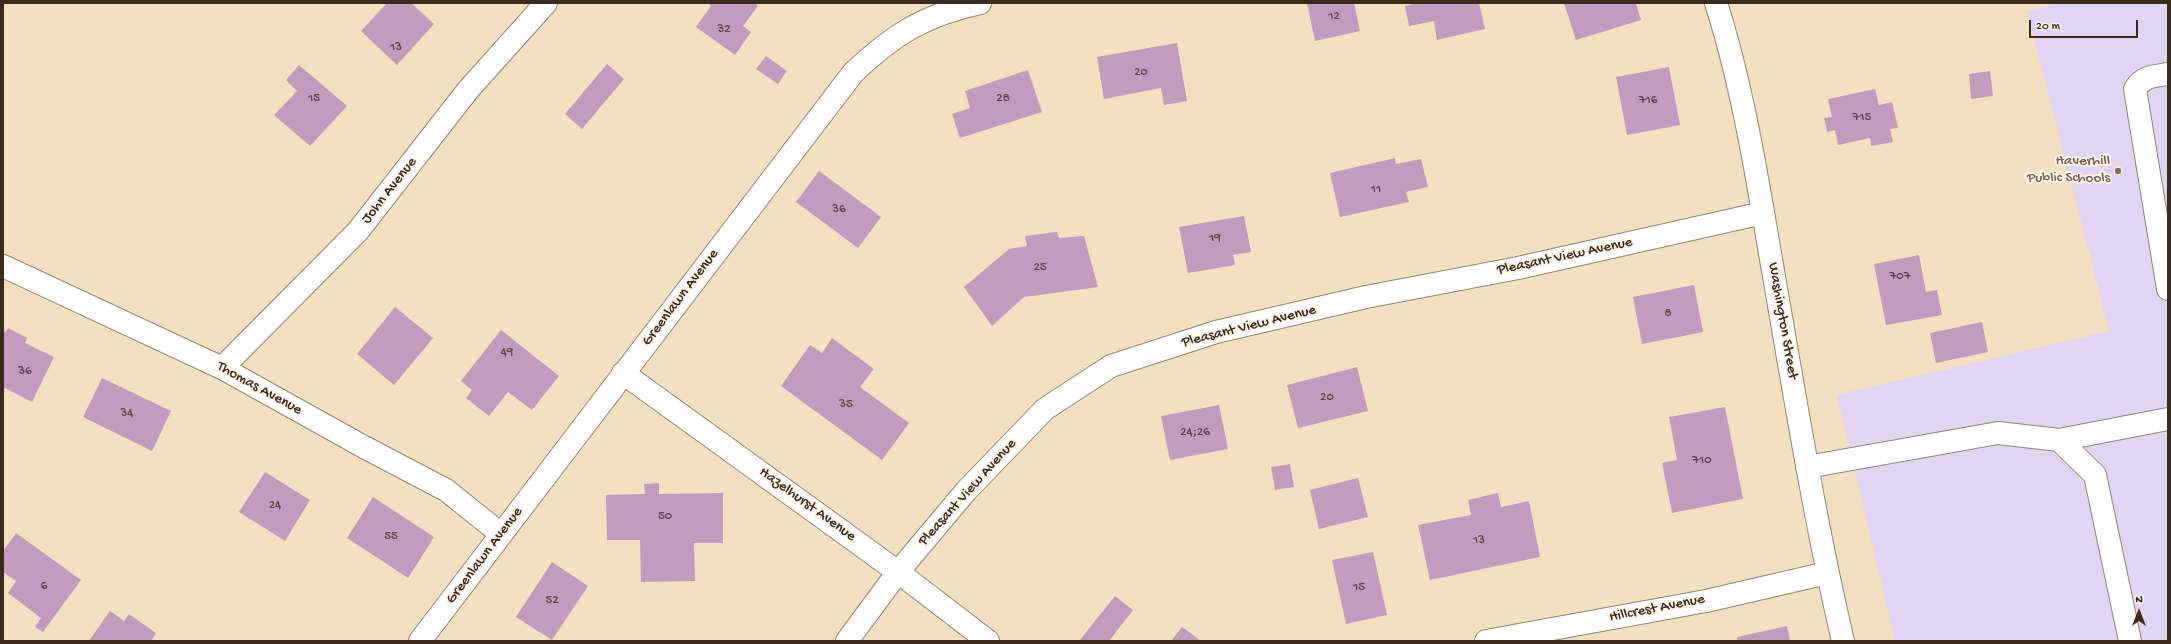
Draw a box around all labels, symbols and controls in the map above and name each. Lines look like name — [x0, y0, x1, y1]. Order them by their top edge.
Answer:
house number: 12 — [1328, 9, 1340, 25]
scale bar — [2031, 12, 2140, 38]
text: 20 m — [2036, 20, 2060, 34]
house number: 32 — [717, 22, 731, 38]
house number: 13 — [390, 40, 402, 56]
house number: 20 — [1134, 65, 1148, 81]
house number: 15 — [308, 91, 320, 107]
house number: 28 — [996, 91, 1010, 107]
house number: 716 — [1639, 93, 1657, 109]
house number: 715 — [1853, 110, 1871, 126]
place label: Haverhill Public Schools — [2027, 153, 2110, 188]
street label: John Avenue — [358, 154, 422, 228]
marker: Haverhill Public Schools — [2113, 166, 2123, 176]
house number: 11 — [1371, 182, 1381, 198]
house number: 36 — [832, 202, 846, 218]
house number: 19 — [1209, 231, 1221, 247]
street label: Pleasant View Avenue — [1496, 234, 1634, 280]
street label: Greenlawn Avenue — [639, 246, 723, 350]
house number: 25 — [1033, 260, 1047, 276]
street label: Washington Street — [1763, 261, 1801, 381]
house number: 707 — [1890, 269, 1910, 285]
street label: Pleasant View Avenue — [1180, 302, 1318, 352]
house number: 8 — [1664, 306, 1672, 322]
house number: 49 — [501, 345, 513, 361]
street label: Thomas Avenue — [213, 358, 305, 420]
house number: 36 — [18, 364, 32, 380]
house number: 20 — [1320, 390, 1334, 406]
house number: 35 — [839, 397, 853, 413]
house number: 34 — [121, 406, 133, 422]
house number: 24;26 — [1180, 425, 1210, 441]
street label: Pleasant View Avenue — [915, 436, 1021, 550]
house number: 710 — [1692, 453, 1712, 469]
street label: Hazelhurst Avenue — [755, 464, 859, 546]
house number: 24 — [269, 498, 281, 514]
street label: Greenlawn Avenue — [443, 504, 527, 608]
house number: 50 — [658, 509, 672, 525]
house number: 55 — [384, 529, 398, 545]
house number: 13 — [1473, 533, 1485, 549]
house number: 6 — [41, 579, 47, 595]
house number: 15 — [1353, 580, 1365, 596]
street label: Hillcrest Avenue — [1608, 591, 1706, 627]
north arrow — [2119, 592, 2159, 632]
house number: 52 — [545, 593, 559, 609]
text: N — [2135, 594, 2143, 606]

